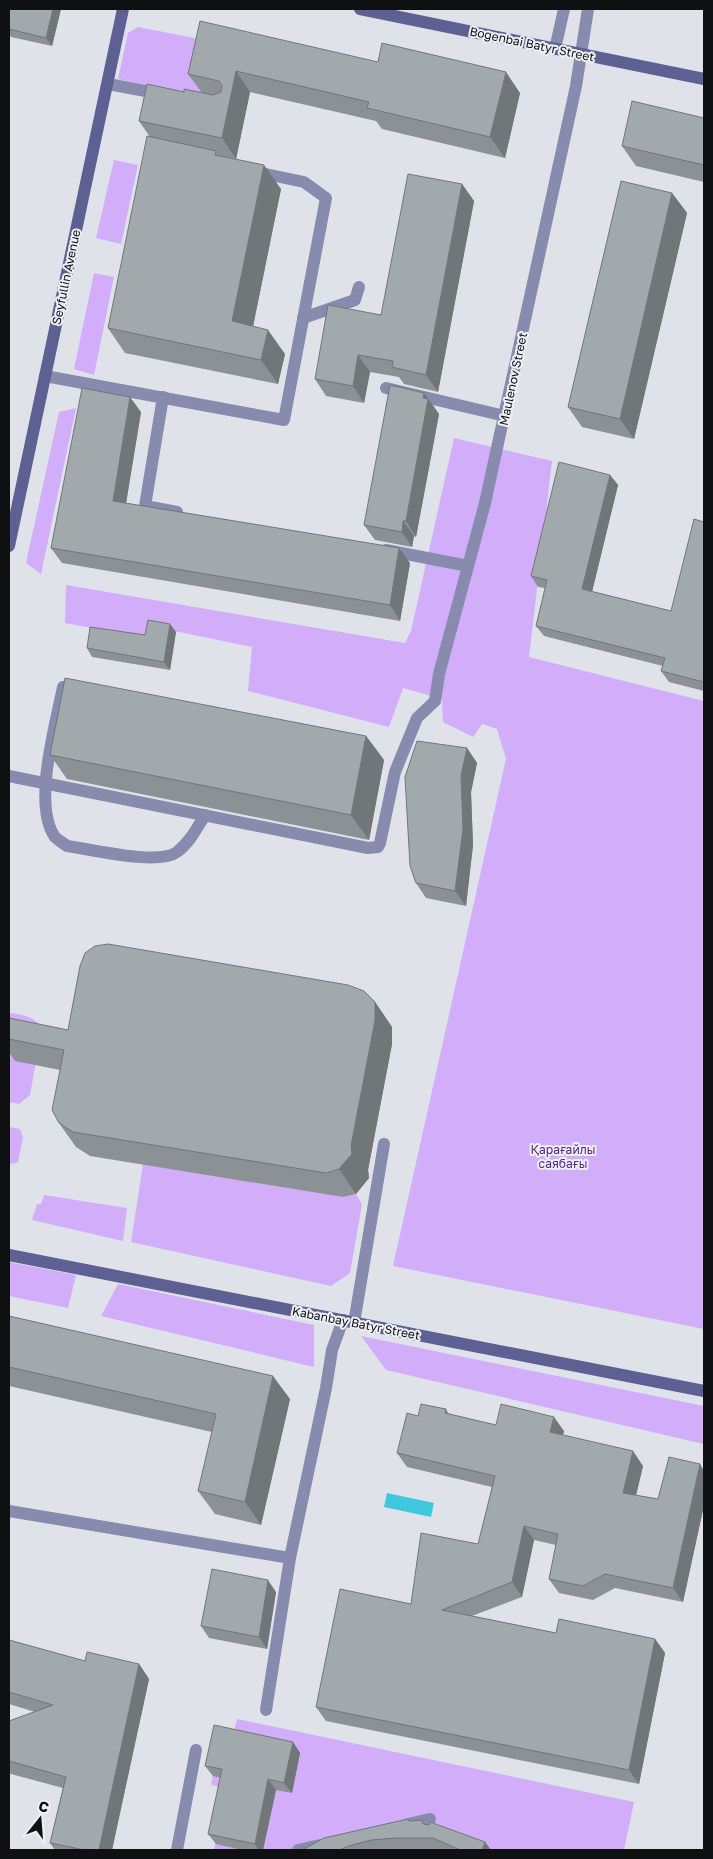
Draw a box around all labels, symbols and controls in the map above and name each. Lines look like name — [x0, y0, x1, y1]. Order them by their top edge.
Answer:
street label: Bogenbai Batyr Street — [468, 23, 596, 65]
street label: Seyfullin Avenue — [49, 228, 83, 326]
street label: Maulenov Street — [496, 331, 530, 427]
park label: Қарағайлы саябағы — [531, 1142, 596, 1171]
street label: Kabanbay Batyr Street — [291, 1303, 421, 1343]
north arrow — [15, 1794, 65, 1844]
text: С — [37, 1797, 51, 1816]

